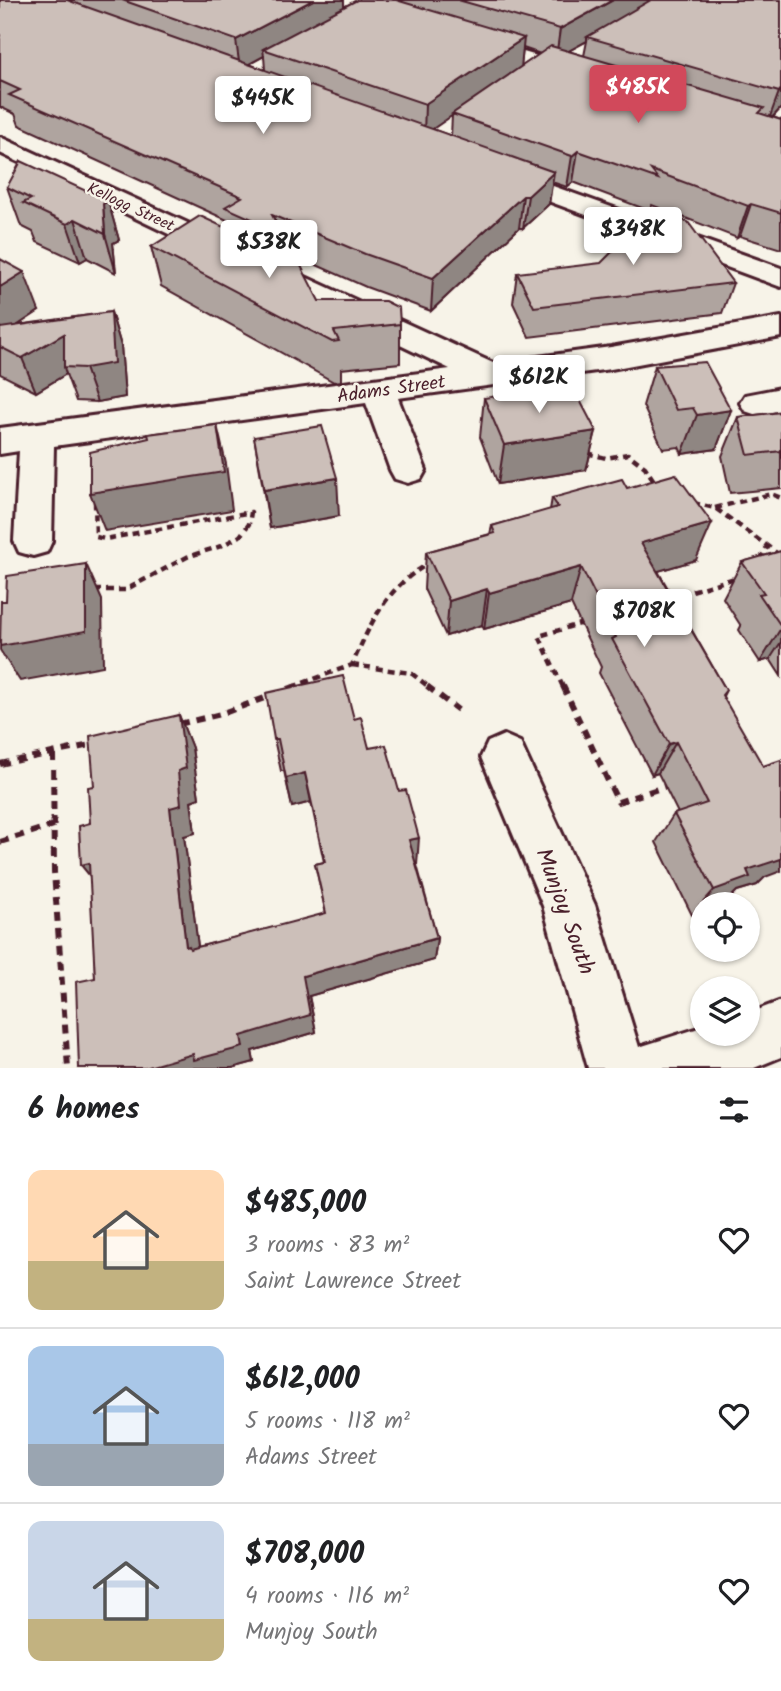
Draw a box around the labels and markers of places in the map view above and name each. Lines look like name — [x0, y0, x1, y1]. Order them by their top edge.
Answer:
pin: $485K — [589, 66, 687, 125]
pin: $445K — [214, 76, 312, 136]
pin: $348K — [584, 208, 682, 267]
pin: $538K — [220, 220, 318, 280]
pin: $612K — [490, 356, 588, 415]
pin: $708K — [595, 590, 693, 649]

